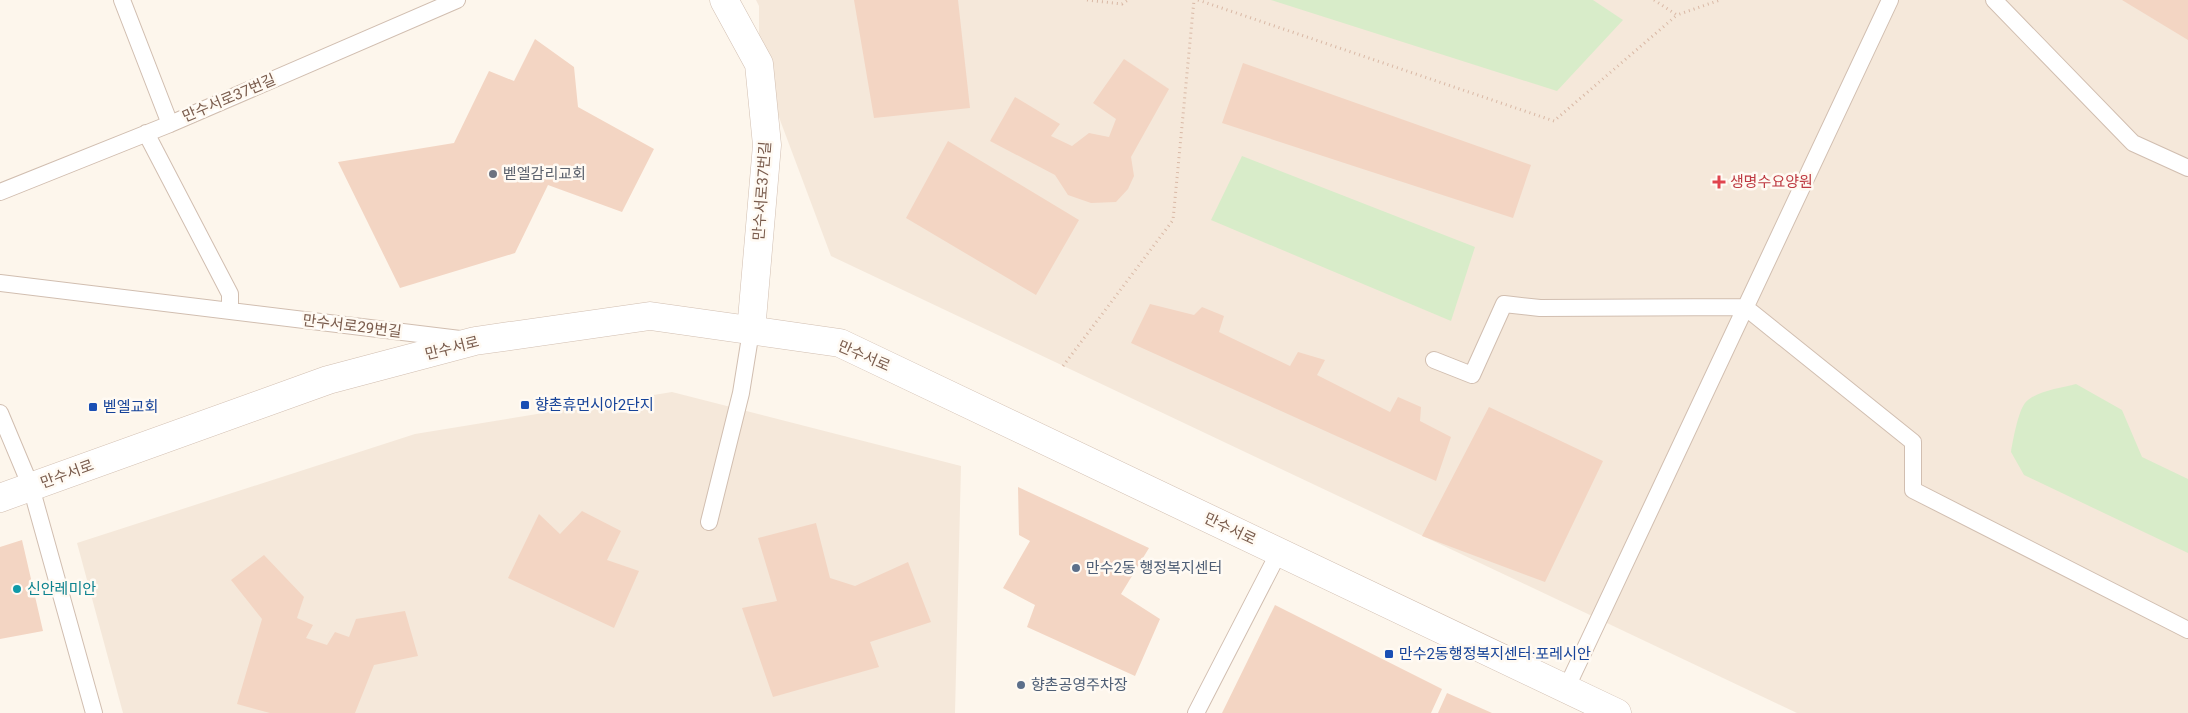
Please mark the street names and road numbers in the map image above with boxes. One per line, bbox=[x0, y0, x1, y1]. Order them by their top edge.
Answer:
street label: 만수서로37번길 bbox=[180, 70, 278, 126]
street label: 만수서로37번길 bbox=[750, 141, 774, 241]
street label: 만수서로29번길 bbox=[301, 311, 403, 341]
street label: 만수서로 bbox=[423, 333, 481, 363]
street label: 만수서로 bbox=[835, 337, 893, 375]
street label: 만수서로 bbox=[38, 456, 96, 492]
street label: 만수서로 bbox=[1201, 509, 1259, 549]

